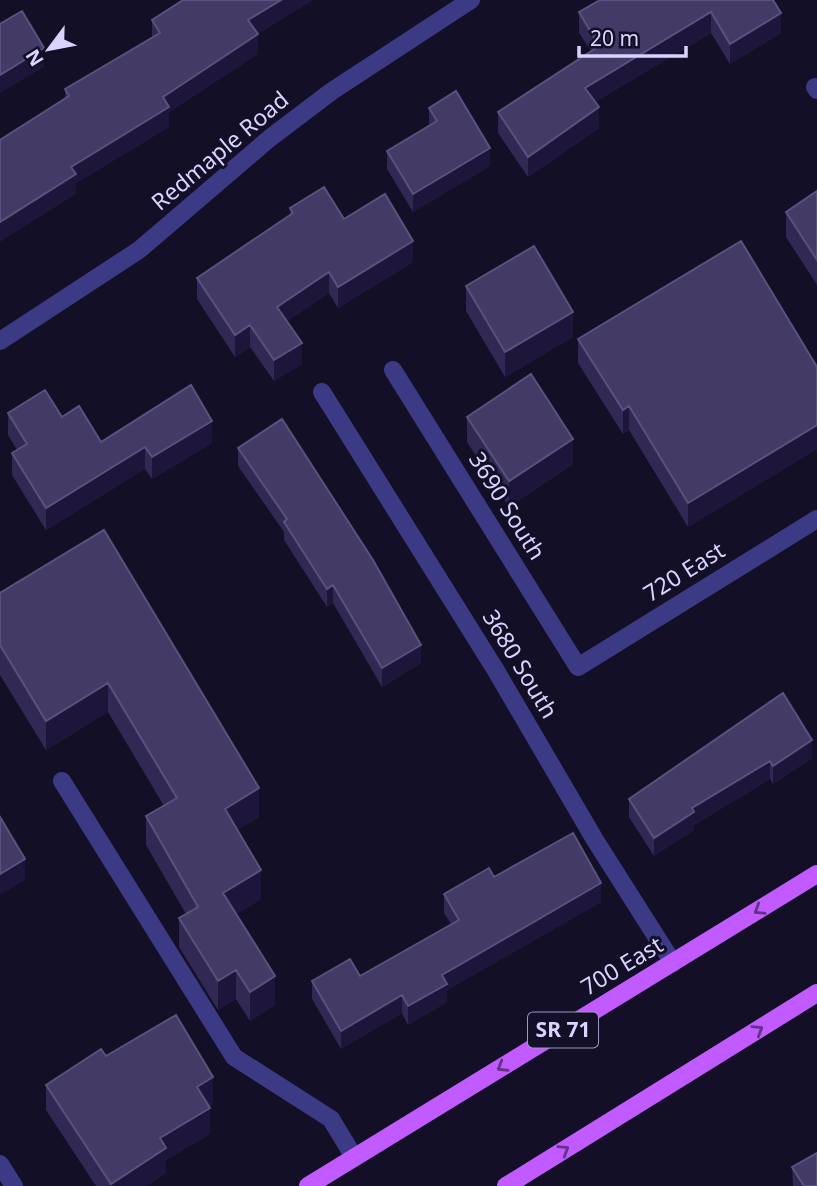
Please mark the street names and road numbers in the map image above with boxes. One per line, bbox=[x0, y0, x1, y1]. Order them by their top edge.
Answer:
street label: Redmaple Road bbox=[144, 83, 295, 217]
street label: 3690 South bbox=[462, 445, 554, 566]
street label: 720 East bbox=[637, 534, 730, 609]
street label: 3680 South bbox=[476, 603, 566, 724]
street label: 700 East bbox=[574, 928, 668, 1002]
road number: SR 71 bbox=[528, 1012, 598, 1048]

